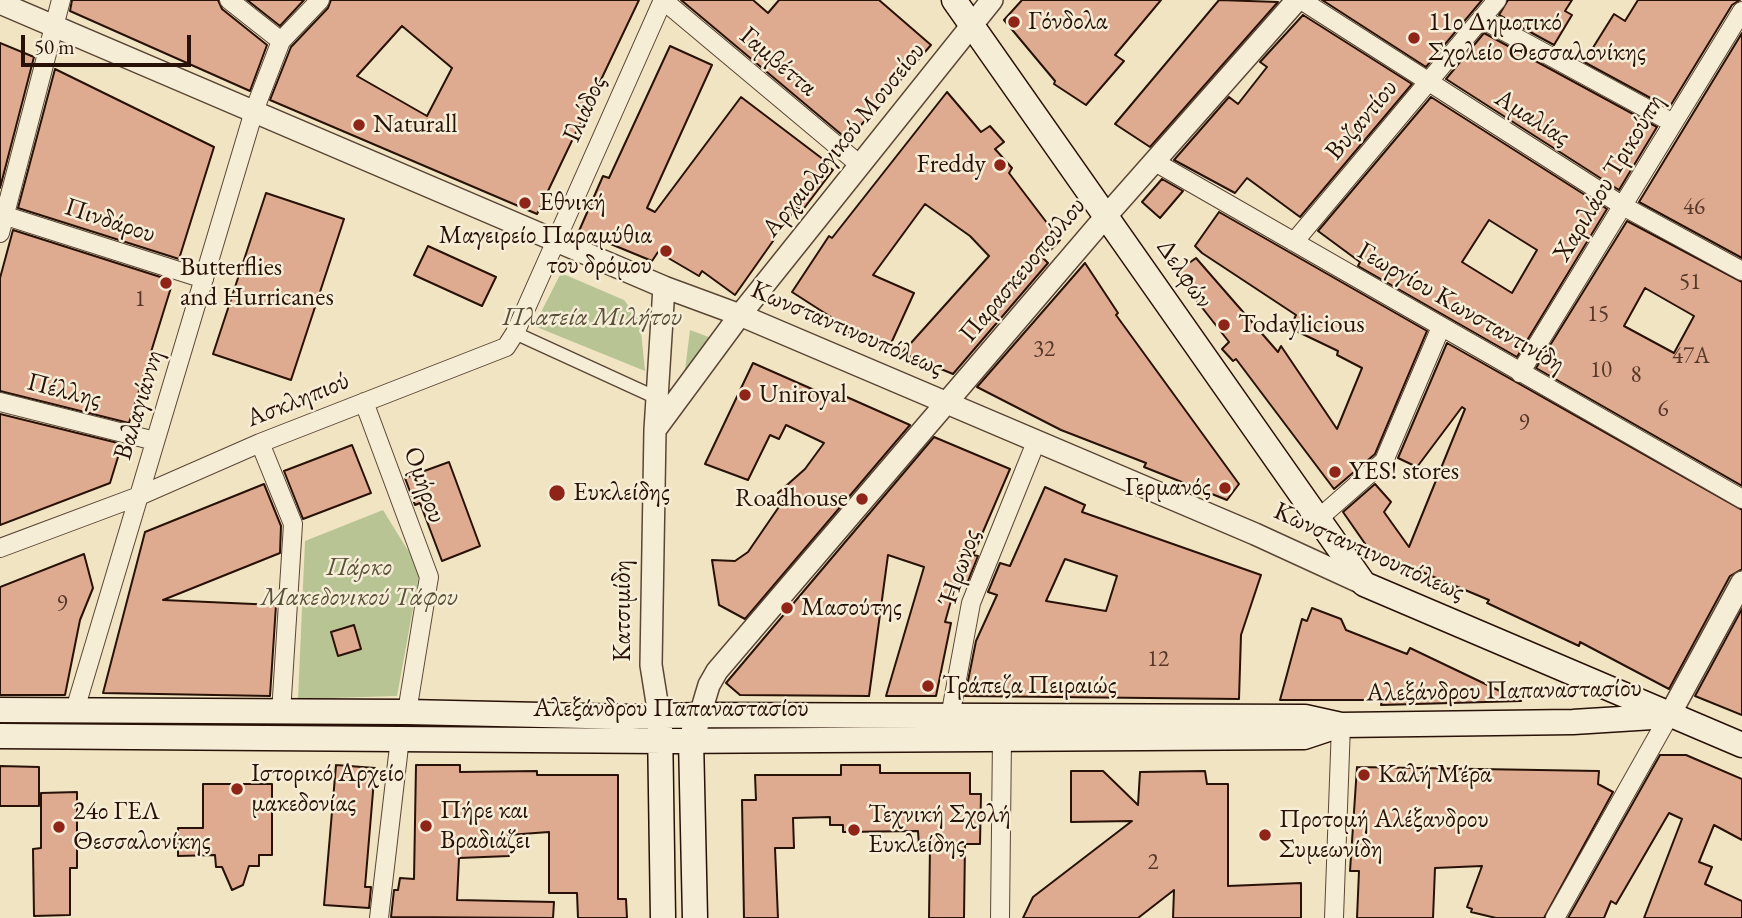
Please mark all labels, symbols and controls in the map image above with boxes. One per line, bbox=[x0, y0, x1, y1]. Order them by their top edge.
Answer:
place label: Γόνδολα bbox=[1028, 6, 1108, 38]
place label: 11ο Δημοτικό Σχολείο Θεσσαλονίκης bbox=[1428, 7, 1646, 68]
marker: Γόνδολα bbox=[1006, 14, 1022, 30]
scale bar bbox=[24, 21, 194, 65]
street label: Γαμβέττα bbox=[733, 21, 823, 103]
marker: 11ο Δημοτικό Σχολείο Θεσσαλονίκης bbox=[1406, 30, 1422, 46]
text: 50 m bbox=[34, 33, 75, 60]
street label: Αρχαιολογικού Μουσείου bbox=[756, 36, 932, 244]
street label: Ιλιάδος bbox=[557, 71, 613, 147]
street label: Βυζαντίου bbox=[1319, 73, 1405, 167]
street label: Αμαλίας bbox=[1489, 83, 1575, 153]
street label: Χαριλάου Τρικούπη bbox=[1547, 89, 1671, 267]
place label: Naturall bbox=[373, 109, 457, 141]
marker: Naturall bbox=[351, 117, 367, 133]
place label: Freddy bbox=[916, 149, 986, 181]
marker: Freddy bbox=[992, 157, 1008, 173]
place label: Εθνική bbox=[539, 187, 606, 219]
street label: Παρασκευοπούλου bbox=[953, 191, 1093, 349]
street label: Πινδάρου bbox=[61, 192, 159, 250]
house number: 46 bbox=[1683, 194, 1705, 222]
marker: Εθνική bbox=[517, 195, 533, 211]
place label: Μαγειρείο Παραμύθια του δρόμου bbox=[439, 220, 652, 282]
street label: Δελφών bbox=[1149, 233, 1219, 315]
street label: Γεωργίου Κωνσταντινίδη bbox=[1352, 236, 1570, 380]
marker: Μαγειρείο Παραμύθια του δρόμου bbox=[658, 243, 674, 259]
place label: Butterflies and Hurricanes bbox=[180, 252, 334, 314]
house number: 51 bbox=[1679, 269, 1701, 297]
street label: Κωνσταντινουπόλεως bbox=[746, 274, 948, 384]
marker: Butterflies and Hurricanes bbox=[158, 275, 174, 291]
house number: 1 bbox=[134, 286, 146, 314]
house number: 15 bbox=[1587, 301, 1609, 329]
park label: Πλατεία Μιλήτου bbox=[502, 302, 682, 334]
place label: Todaylicious bbox=[1238, 309, 1365, 341]
marker: Todaylicious bbox=[1216, 317, 1232, 333]
house number: 32 bbox=[1033, 336, 1055, 364]
house number: 47Α bbox=[1672, 343, 1710, 371]
street label: Βαλαγιάννη bbox=[108, 346, 170, 464]
house number: 10 bbox=[1590, 357, 1612, 385]
house number: 8 bbox=[1630, 362, 1642, 390]
street label: Ασκληπιού bbox=[242, 365, 354, 435]
street label: Πέλλης bbox=[24, 367, 104, 415]
place label: Uniroyal bbox=[759, 379, 847, 411]
marker: Uniroyal bbox=[737, 387, 753, 403]
house number: 6 bbox=[1657, 396, 1669, 424]
house number: 9 bbox=[1518, 410, 1530, 438]
street label: Ομήρου bbox=[396, 443, 452, 527]
place label: YES! stores bbox=[1349, 456, 1459, 488]
marker: YES! stores bbox=[1327, 464, 1343, 480]
place label: Γερμανός bbox=[1125, 472, 1211, 504]
place label: Ευκλείδης bbox=[573, 477, 670, 509]
marker: Γερμανός bbox=[1217, 480, 1233, 496]
marker: Ευκλείδης bbox=[547, 483, 567, 503]
place label: Roadhouse bbox=[735, 483, 848, 515]
marker: Roadhouse bbox=[854, 491, 870, 507]
street label: Κωνσταντινουπόλεως bbox=[1269, 496, 1469, 608]
street label: Ήρωνος bbox=[932, 525, 988, 611]
park label: Πάρκο Μακεδονικού Τάφου bbox=[260, 552, 458, 614]
street label: Κατσιμίδη bbox=[607, 560, 639, 662]
house number: 9 bbox=[56, 591, 68, 619]
place label: Μασούτης bbox=[801, 592, 902, 624]
marker: Μασούτης bbox=[779, 600, 795, 616]
house number: 12 bbox=[1147, 646, 1169, 674]
place label: Τράπεζα Πειραιώς bbox=[942, 670, 1117, 702]
street label: Αλεξάνδρου Παπαναστασίου bbox=[1366, 673, 1642, 709]
marker: Τράπεζα Πειραιώς bbox=[920, 678, 936, 694]
street label: Αλεξάνδρου Παπαναστασίου bbox=[533, 693, 809, 725]
place label: Ιστορικό Αρχείο μακεδονίας bbox=[251, 758, 404, 820]
place label: Καλή Μέρα bbox=[1378, 759, 1492, 791]
marker: Καλή Μέρα bbox=[1356, 767, 1372, 783]
marker: Ιστορικό Αρχείο μακεδονίας bbox=[229, 781, 245, 797]
place label: Πήρε και Βραδιάζει bbox=[440, 795, 530, 856]
place label: 24ο ΓΕΛ Θεσσαλονίκης bbox=[73, 796, 211, 858]
place label: Τεχνική Σχολή Ευκλείδης bbox=[868, 799, 1011, 860]
place label: Προτομή Αλέξανδρου Συμεωνίδη bbox=[1279, 804, 1489, 866]
marker: Πήρε και Βραδιάζει bbox=[418, 818, 434, 834]
marker: 24ο ΓΕΛ Θεσσαλονίκης bbox=[51, 819, 67, 835]
marker: Τεχνική Σχολή Ευκλείδης bbox=[846, 822, 862, 838]
marker: Προτομή Αλέξανδρου Συμεωνίδη bbox=[1257, 827, 1273, 843]
house number: 2 bbox=[1147, 849, 1159, 877]

